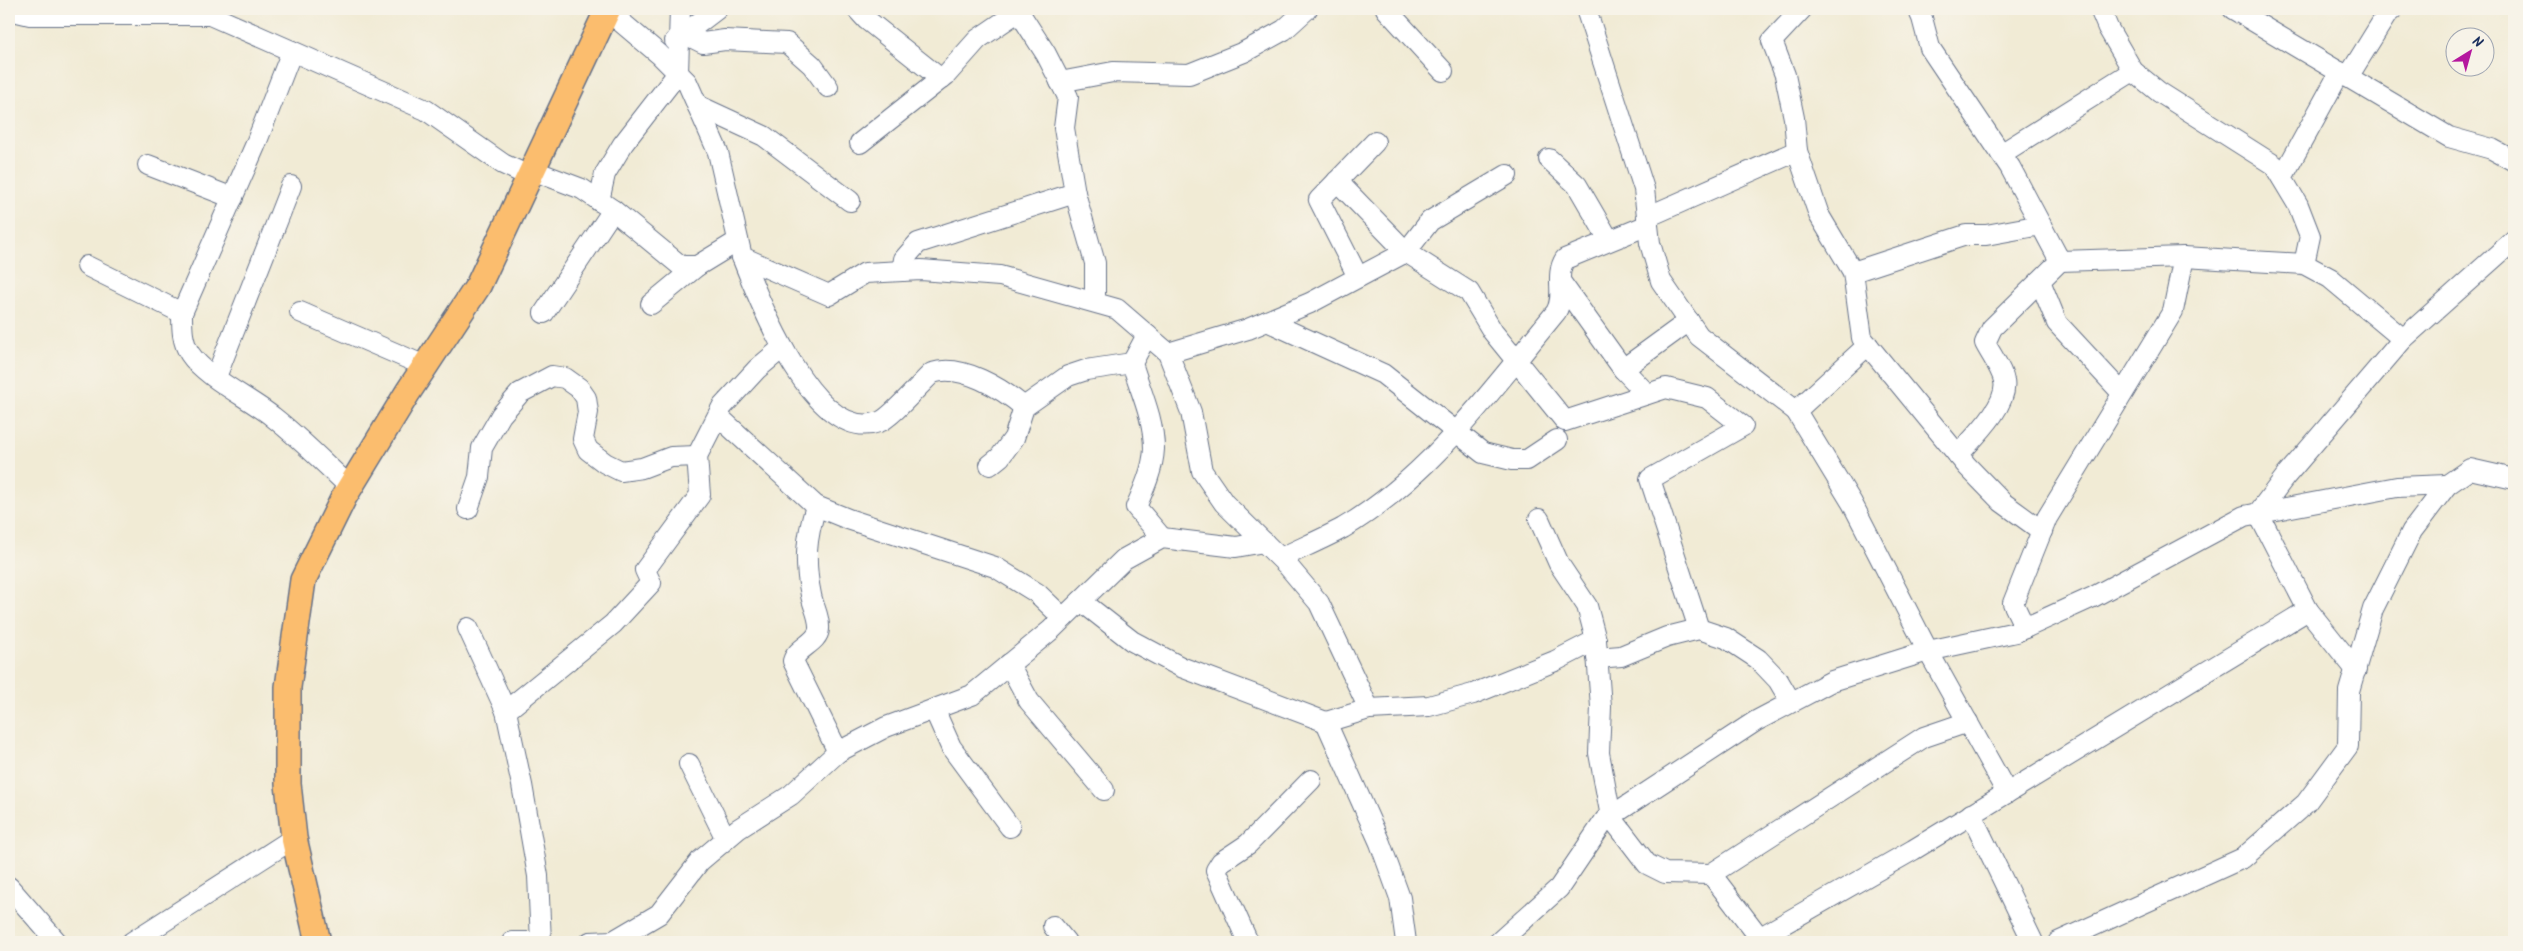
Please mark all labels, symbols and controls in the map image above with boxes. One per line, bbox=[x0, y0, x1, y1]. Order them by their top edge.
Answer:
north arrow bbox=[2446, 28, 2496, 78]
text: N bbox=[2467, 31, 2487, 54]

